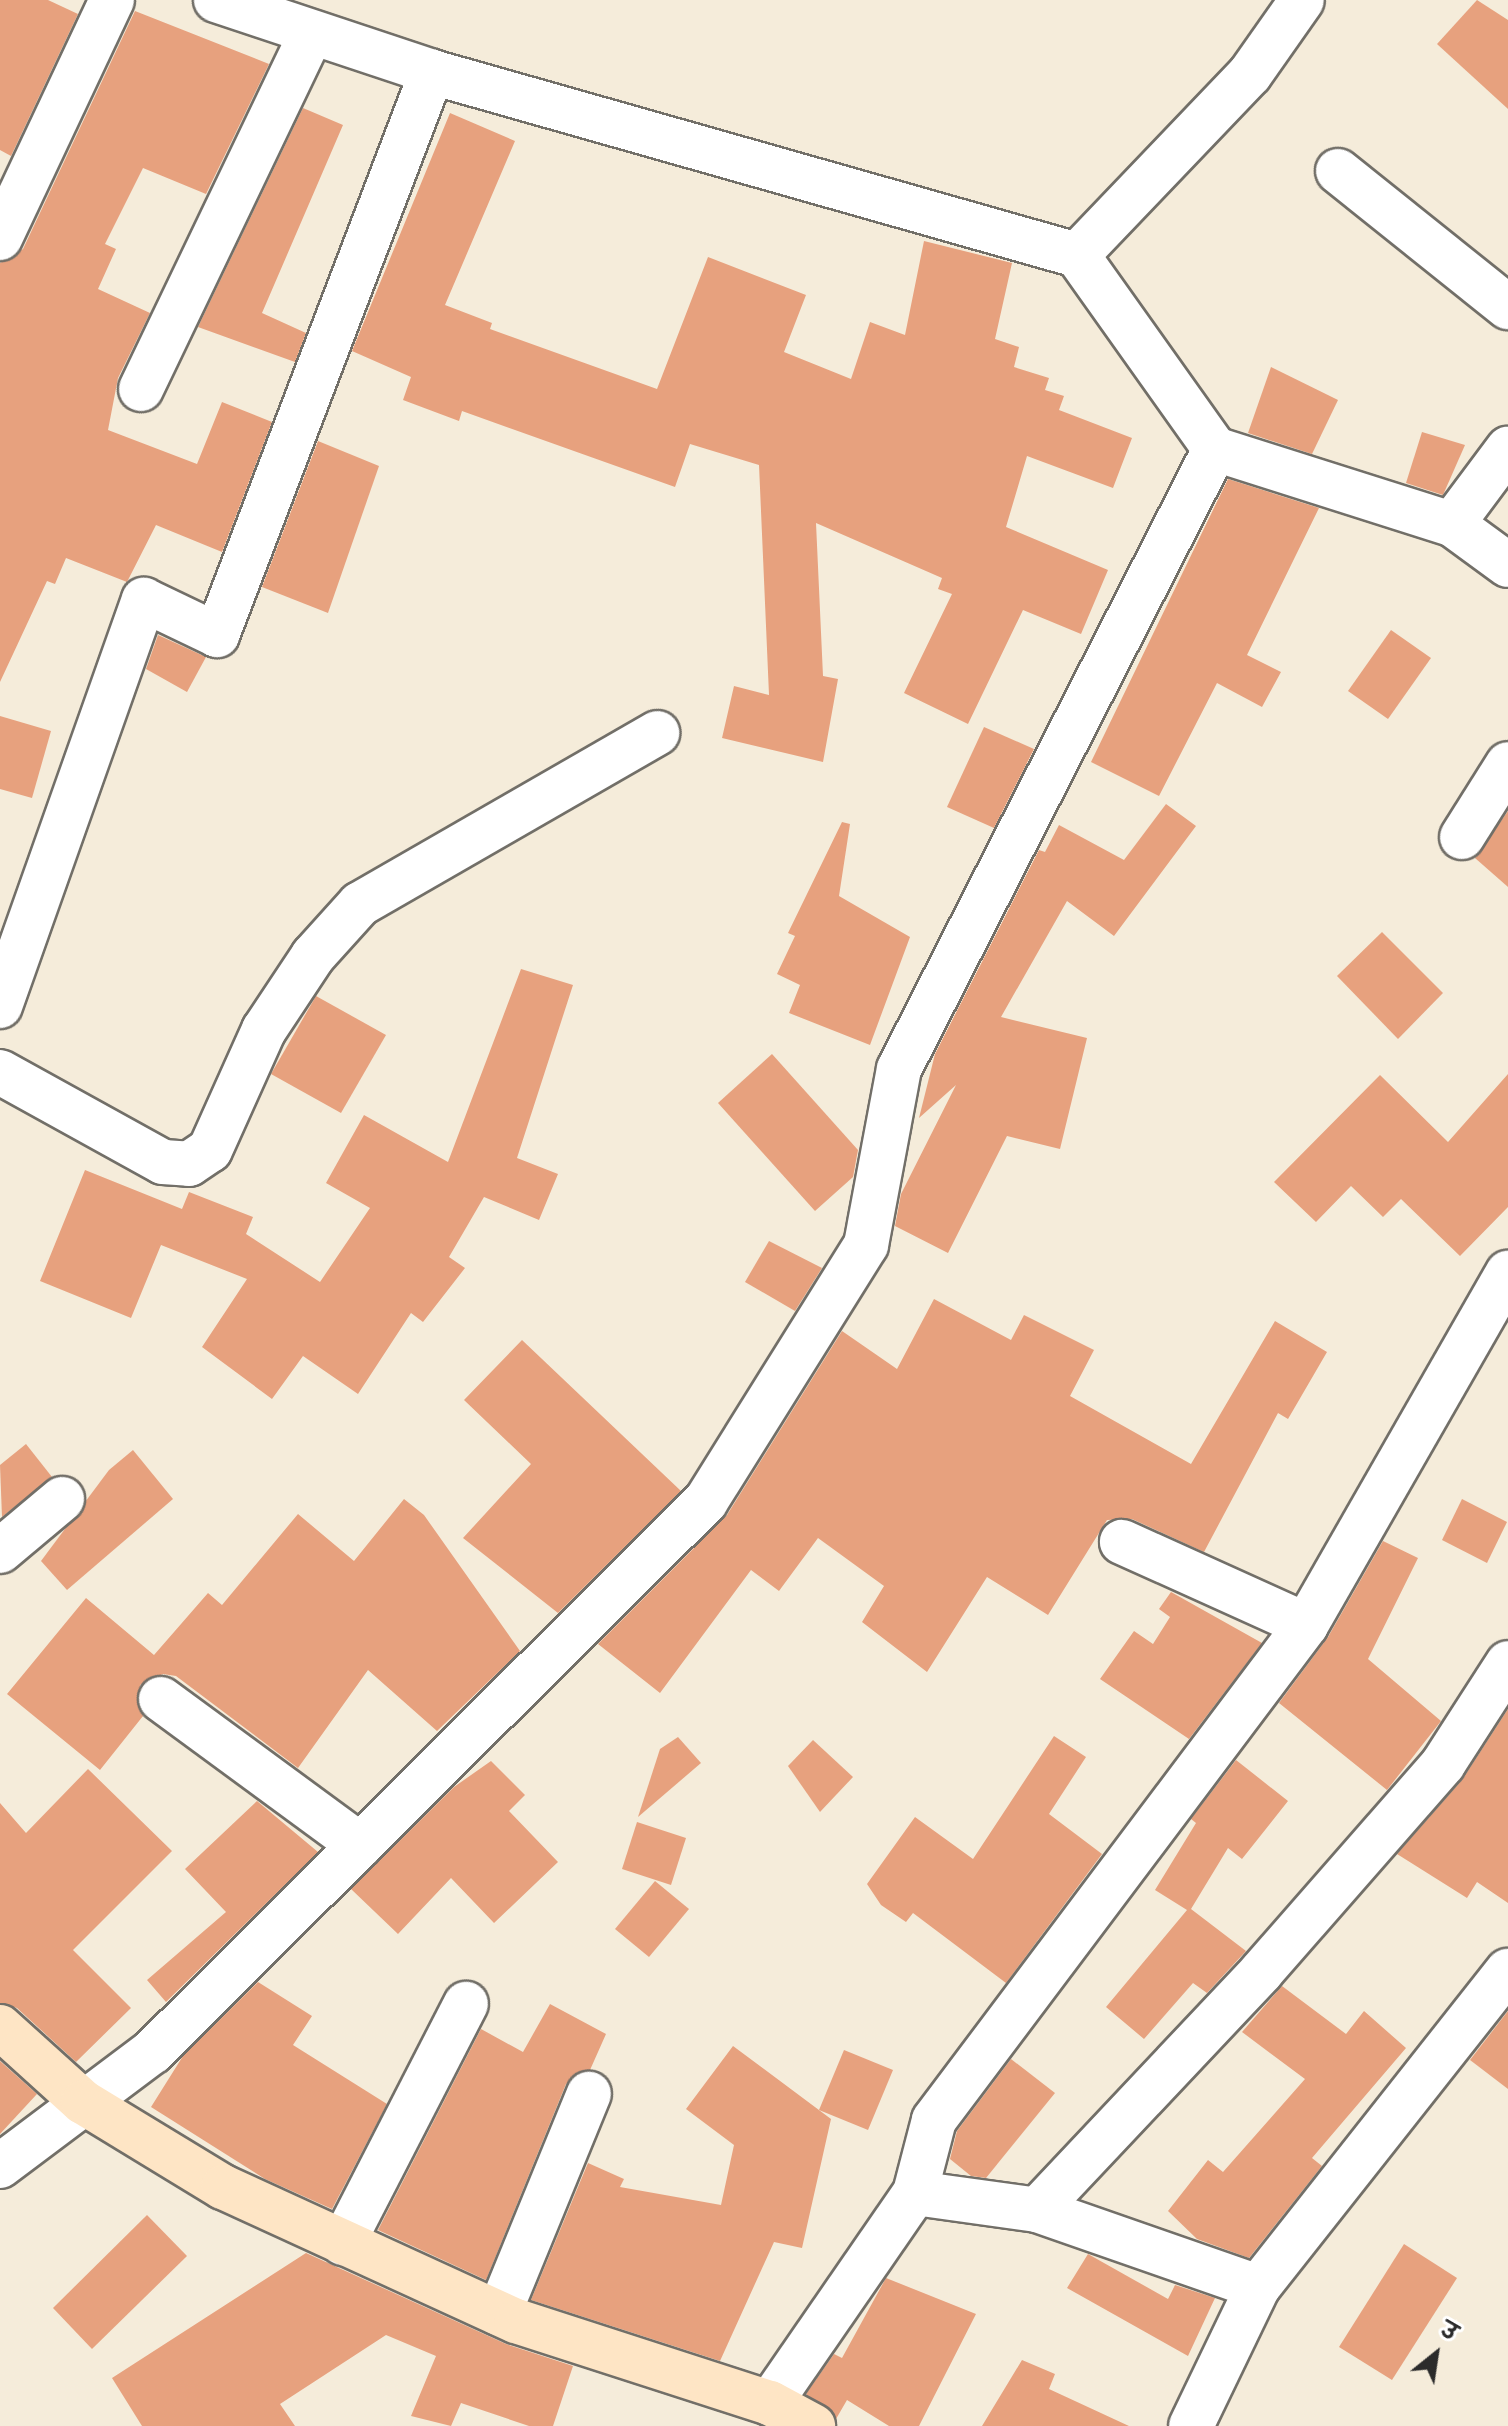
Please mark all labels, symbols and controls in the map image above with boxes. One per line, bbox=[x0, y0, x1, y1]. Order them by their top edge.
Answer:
north arrow bbox=[1396, 2314, 1476, 2394]
text: उ bbox=[1434, 2316, 1462, 2351]

